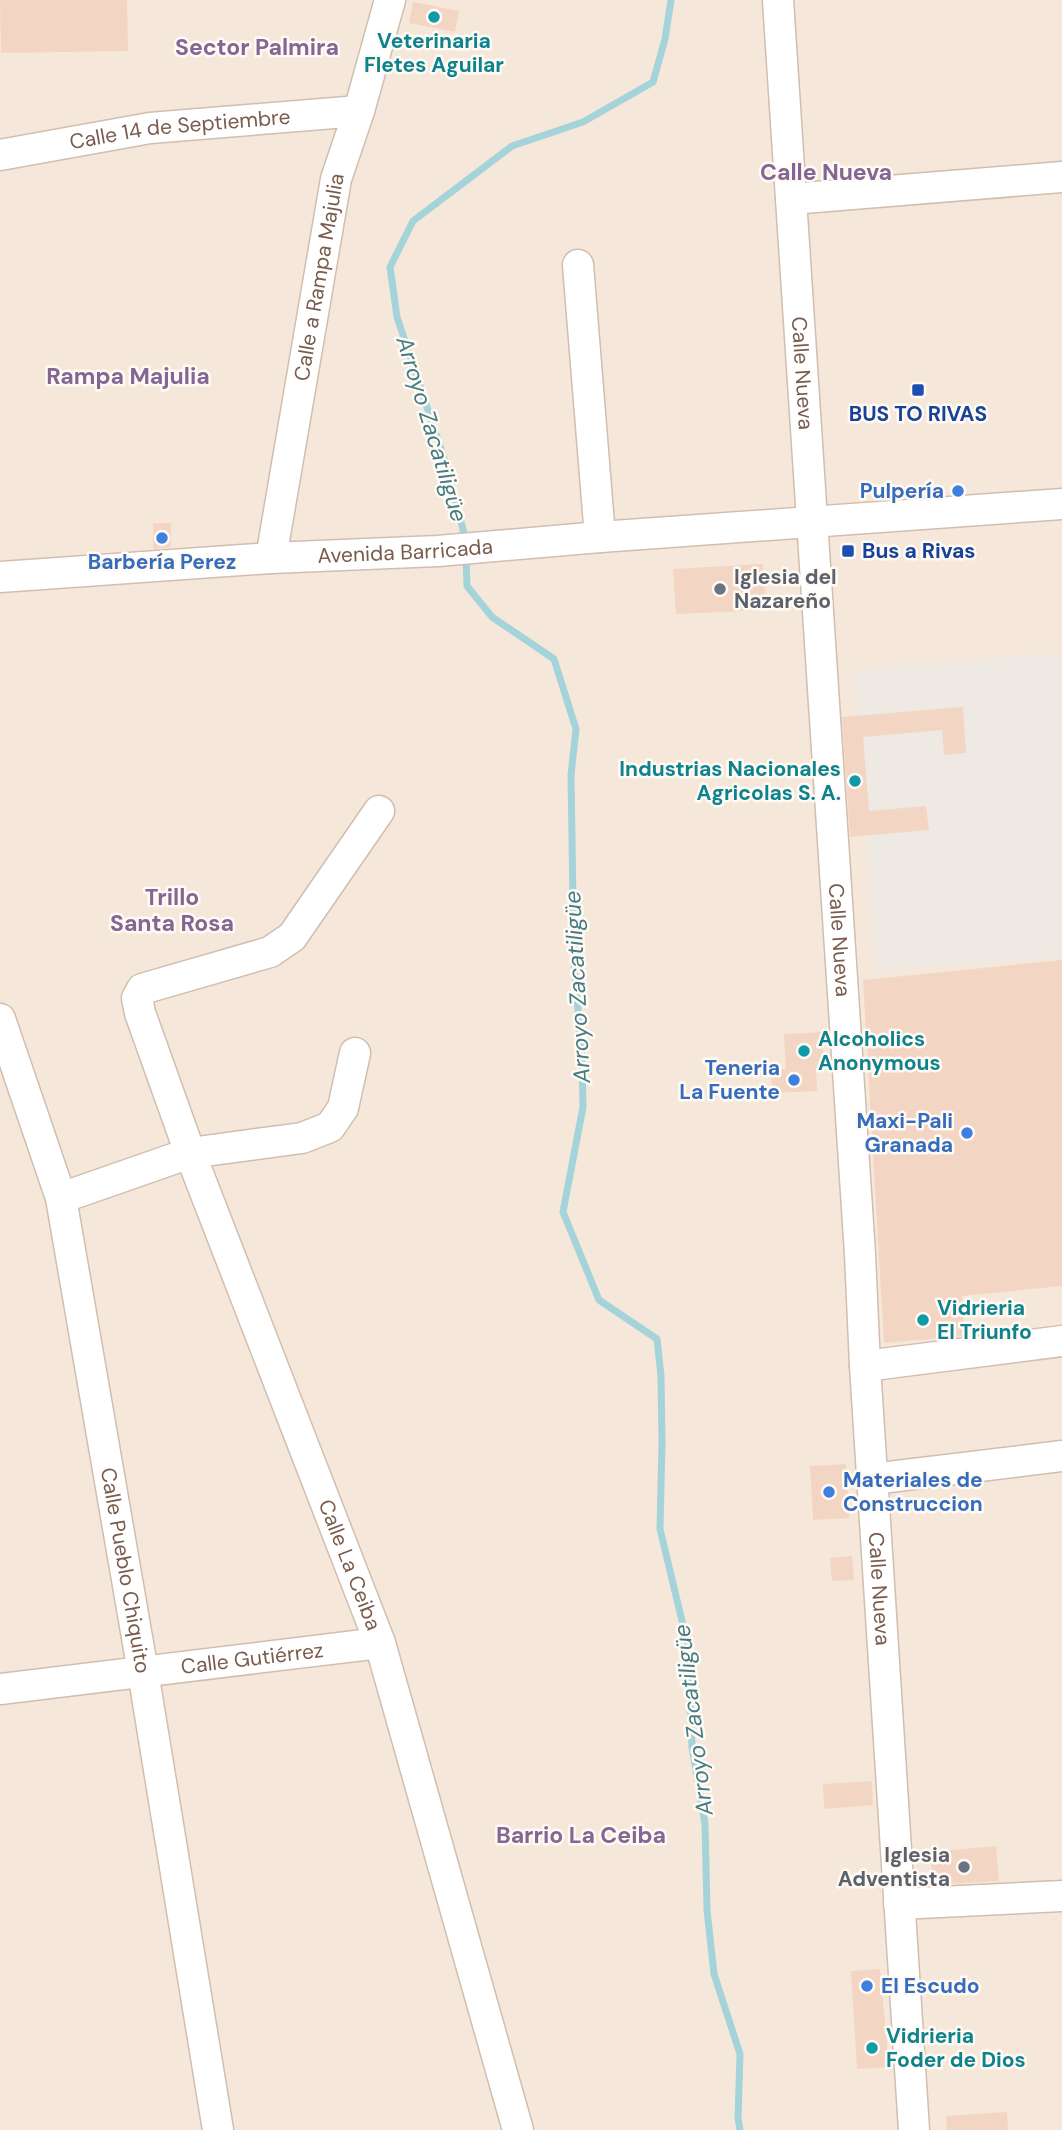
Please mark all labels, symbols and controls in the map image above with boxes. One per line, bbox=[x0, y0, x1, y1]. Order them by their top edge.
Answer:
marker: Veterinaria Fletes Aguilar bbox=[426, 9, 442, 25]
place label: Veterinaria Fletes Aguilar bbox=[364, 27, 504, 79]
district label: Sector Palmira bbox=[175, 32, 339, 62]
street label: Calle 14 de Septiembre bbox=[67, 103, 291, 156]
district label: Calle Nueva bbox=[760, 157, 892, 187]
street label: Calle a Rampa Majulia bbox=[288, 171, 351, 383]
street label: Calle Nueva bbox=[785, 316, 820, 431]
water label: Arroyo Zacatiligüe bbox=[389, 332, 474, 525]
district label: Rampa Majulia bbox=[46, 361, 210, 391]
marker: BUS TO RIVAS bbox=[910, 382, 926, 398]
place label: BUS TO RIVAS bbox=[849, 400, 987, 428]
place label: Pulpería bbox=[860, 477, 944, 505]
marker: Pulpería bbox=[950, 483, 966, 499]
marker: Barbería Perez bbox=[154, 530, 170, 546]
street label: Avenida Barricada bbox=[317, 532, 494, 570]
place label: Bus a Rivas bbox=[862, 537, 975, 565]
marker: Bus a Rivas bbox=[840, 543, 856, 559]
place label: Barbería Perez bbox=[88, 548, 236, 576]
place label: Iglesia del Nazareño bbox=[734, 563, 837, 615]
marker: Iglesia del Nazareño bbox=[712, 581, 728, 597]
place label: Industrias Nacionales Agricolas S. A. bbox=[619, 755, 841, 807]
marker: Industrias Nacionales Agricolas S. A. bbox=[847, 773, 863, 789]
district label: Trillo Santa Rosa bbox=[110, 882, 234, 938]
street label: Calle Nueva bbox=[822, 882, 857, 998]
water label: Arroyo Zacatiligüe bbox=[557, 890, 597, 1085]
place label: Alcoholics Anonymous bbox=[818, 1025, 941, 1077]
marker: Alcoholics Anonymous bbox=[796, 1043, 812, 1059]
place label: Teneria La Fuente bbox=[679, 1054, 780, 1106]
marker: Teneria La Fuente bbox=[786, 1072, 802, 1088]
place label: Maxi-Pali Granada bbox=[856, 1107, 953, 1159]
marker: Maxi-Pali Granada bbox=[959, 1125, 975, 1141]
place label: Vidrieria El Triunfo bbox=[937, 1294, 1032, 1346]
marker: Vidrieria El Triunfo bbox=[915, 1312, 931, 1328]
street label: Calle Pueblo Chiquito bbox=[94, 1465, 157, 1675]
place label: Materiales de Construccion bbox=[843, 1466, 983, 1518]
marker: Materiales de Construccion bbox=[821, 1484, 837, 1500]
street label: Calle La Ceiba bbox=[312, 1495, 388, 1634]
street label: Calle Nueva bbox=[862, 1531, 897, 1646]
water label: Arroyo Zacatiligüe bbox=[666, 1623, 720, 1818]
street label: Calle Gutiérrez bbox=[179, 1636, 325, 1681]
district label: Barrio La Ceiba bbox=[496, 1820, 666, 1850]
place label: Iglesia Adventista bbox=[838, 1841, 950, 1893]
marker: Iglesia Adventista bbox=[956, 1859, 972, 1875]
place label: El Escudo bbox=[881, 1972, 979, 2000]
marker: El Escudo bbox=[859, 1978, 875, 1994]
place label: Vidrieria Foder de Dios bbox=[886, 2022, 1026, 2074]
marker: Vidrieria Foder de Dios bbox=[864, 2040, 880, 2056]

